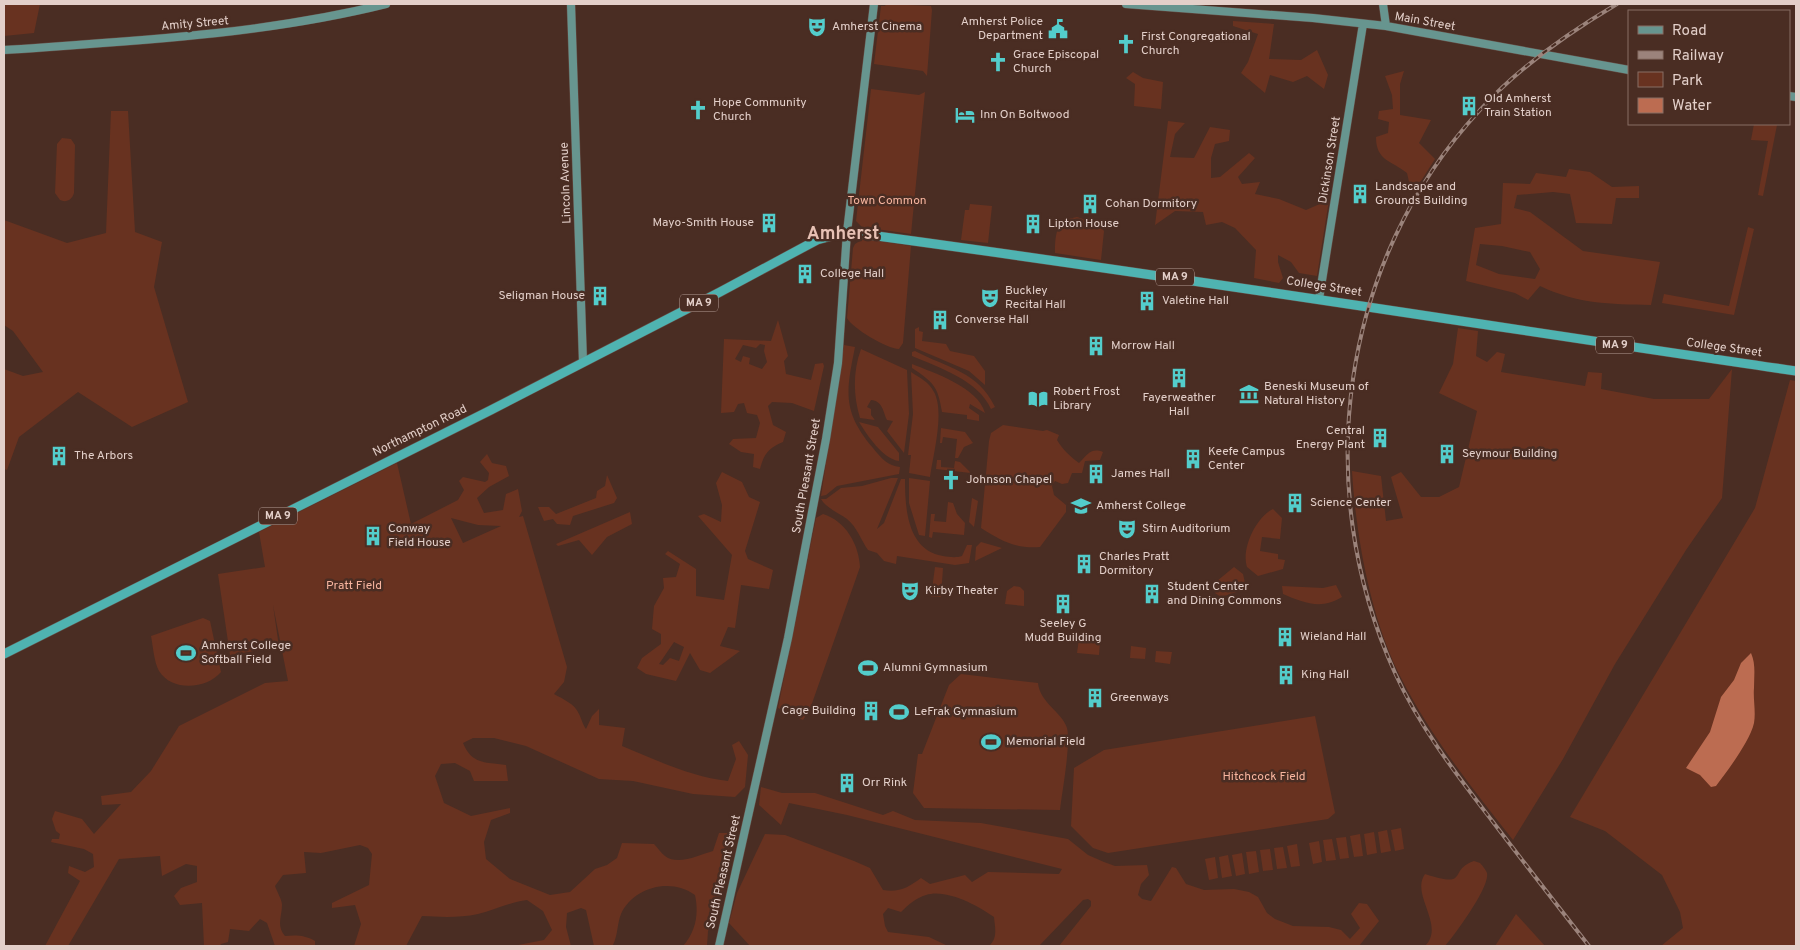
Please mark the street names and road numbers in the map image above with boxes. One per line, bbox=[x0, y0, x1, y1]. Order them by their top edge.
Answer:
street label: Main Street bbox=[1393, 9, 1457, 35]
street label: Amity Street bbox=[160, 13, 230, 35]
street label: Dickinson Street bbox=[1315, 115, 1345, 205]
street label: Lincoln Avenue bbox=[557, 142, 575, 224]
road number: MA 9 bbox=[1156, 268, 1194, 286]
street label: College Street bbox=[1285, 273, 1363, 301]
road number: MA 9 bbox=[680, 294, 718, 312]
street label: College Street bbox=[1685, 335, 1763, 361]
road number: MA 9 bbox=[1596, 336, 1634, 354]
street label: Northampton Road bbox=[370, 401, 470, 461]
street label: South Pleasant Street bbox=[789, 417, 825, 535]
road number: MA 9 bbox=[259, 508, 297, 524]
street label: South Pleasant Street bbox=[703, 813, 745, 931]

